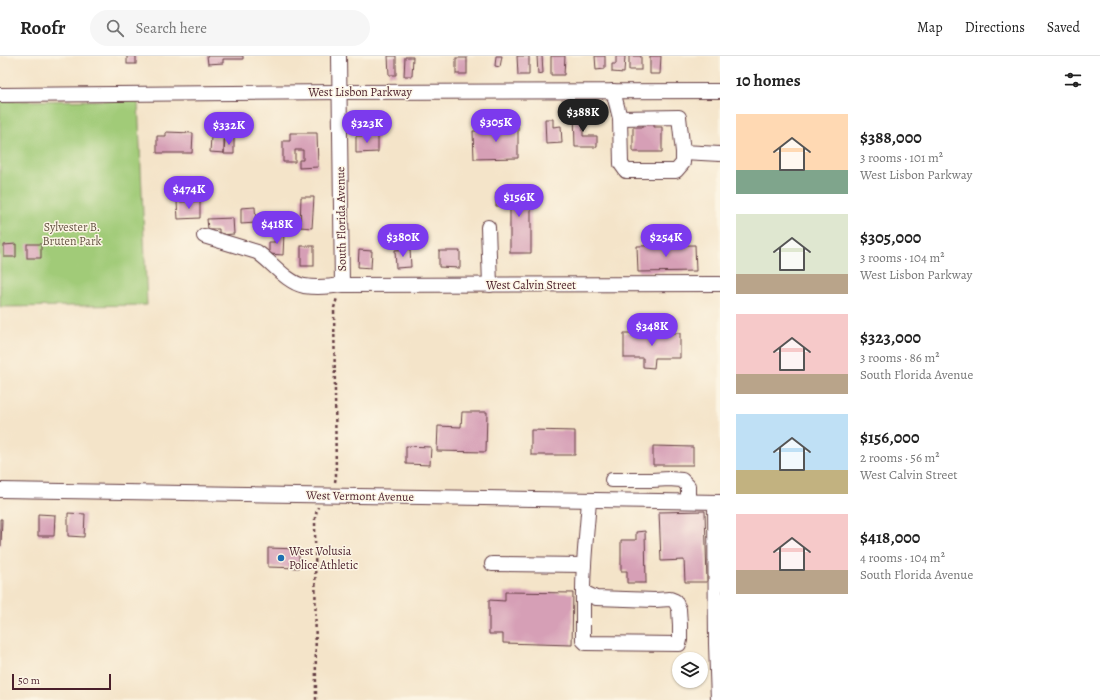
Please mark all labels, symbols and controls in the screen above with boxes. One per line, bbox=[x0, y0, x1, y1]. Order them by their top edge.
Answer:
search box bbox=[90, 10, 370, 46]
text: Roofr bbox=[20, 15, 66, 41]
icon: search bbox=[104, 17, 126, 39]
text: Search here bbox=[136, 18, 207, 38]
text: Map bbox=[917, 18, 943, 37]
text: Directions bbox=[965, 18, 1025, 37]
text: Saved bbox=[1047, 18, 1080, 37]
text: 10 homes bbox=[736, 69, 801, 92]
icon: filters bbox=[1062, 69, 1084, 91]
street label: West Lisbon Parkway bbox=[307, 84, 412, 100]
pin: $388K bbox=[555, 99, 611, 133]
text: $388K bbox=[567, 103, 599, 120]
pin: $305K bbox=[468, 109, 524, 143]
pin: $323K bbox=[339, 110, 395, 144]
pin: $332K bbox=[201, 112, 257, 146]
text: $305K bbox=[480, 113, 512, 130]
text: $323K bbox=[351, 114, 383, 131]
text: $332K bbox=[213, 116, 245, 133]
text: $388,000 bbox=[860, 126, 922, 149]
icon: home bbox=[768, 130, 816, 178]
text: 3 rooms · 101 m² bbox=[860, 149, 943, 166]
text: West Lisbon Parkway bbox=[860, 166, 972, 183]
street label: South Florida Avenue bbox=[332, 167, 350, 271]
pin: $474K bbox=[161, 176, 217, 210]
text: $474K bbox=[173, 180, 205, 197]
pin: $156K bbox=[491, 184, 547, 218]
text: $156K bbox=[504, 188, 534, 205]
pin: $418K bbox=[249, 211, 305, 245]
text: $418K bbox=[261, 215, 293, 232]
park label: Sylvester B. Bruten Park bbox=[43, 219, 102, 249]
pin: $380K bbox=[375, 224, 431, 258]
pin: $254K bbox=[638, 224, 694, 258]
text: $305,000 bbox=[860, 226, 921, 249]
text: $380K bbox=[387, 228, 419, 245]
text: $254K bbox=[650, 228, 682, 245]
icon: home bbox=[768, 230, 816, 278]
text: 3 rooms · 104 m² bbox=[860, 249, 944, 266]
text: West Lisbon Parkway bbox=[860, 266, 972, 283]
street label: West Calvin Street bbox=[485, 277, 576, 293]
pin: $348K bbox=[624, 313, 680, 347]
text: $348K bbox=[636, 317, 668, 334]
text: $323,000 bbox=[860, 326, 921, 349]
icon: home bbox=[768, 330, 816, 378]
text: 3 rooms · 86 m² bbox=[860, 349, 940, 366]
text: South Florida Avenue bbox=[860, 366, 973, 383]
text: $156,000 bbox=[860, 426, 919, 449]
icon: home bbox=[768, 430, 816, 478]
text: 2 rooms · 56 m² bbox=[860, 449, 940, 466]
text: West Calvin Street bbox=[860, 466, 958, 483]
street label: West Vermont Avenue bbox=[305, 487, 414, 505]
text: $418,000 bbox=[860, 526, 920, 549]
icon: home bbox=[768, 530, 816, 578]
place label: West Volusia Police Athletic bbox=[288, 543, 358, 573]
text: 4 rooms · 104 m² bbox=[860, 549, 945, 566]
marker: West Volusia Police Athletic bbox=[276, 553, 286, 563]
text: South Florida Avenue bbox=[860, 566, 973, 583]
map controls bbox=[672, 652, 708, 688]
button: layers bbox=[672, 652, 708, 688]
scale bar bbox=[12, 672, 111, 691]
text: 50 m bbox=[18, 673, 40, 688]

